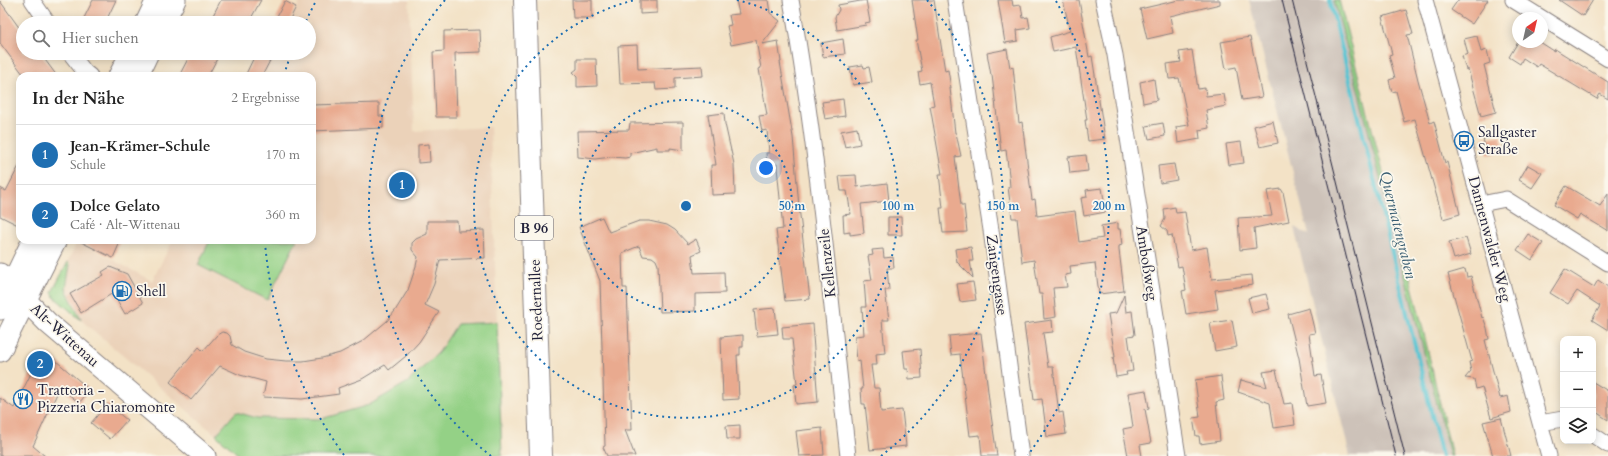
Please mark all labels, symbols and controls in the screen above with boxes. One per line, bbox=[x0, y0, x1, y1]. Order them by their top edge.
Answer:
north arrow bbox=[1512, 12, 1548, 48]
search box bbox=[16, 16, 316, 60]
icon: search bbox=[30, 27, 52, 49]
text: Hier suchen bbox=[62, 28, 139, 48]
text: In der Nähe bbox=[32, 87, 125, 110]
text: 2 Ergebnisse bbox=[231, 89, 300, 107]
place label: Sallgaster Straße bbox=[1478, 122, 1537, 159]
bus stop icon: Sallgaster Straße bbox=[1453, 130, 1475, 152]
text: Jean-Krämer-Schule bbox=[70, 136, 210, 156]
text: 1 bbox=[42, 146, 48, 164]
text: 170 m bbox=[266, 146, 300, 164]
text: Schule bbox=[70, 156, 106, 174]
your location bbox=[756, 158, 776, 178]
water label: Quermatengraben bbox=[1374, 169, 1422, 281]
pin: 1 bbox=[389, 170, 415, 200]
street label: Dannenwalder Weg bbox=[1464, 174, 1517, 305]
text: Dolce Gelato bbox=[70, 196, 160, 216]
text: 50 m bbox=[779, 198, 806, 214]
text: 100 m bbox=[882, 198, 915, 214]
text: 150 m bbox=[987, 198, 1020, 214]
text: 200 m bbox=[1093, 198, 1126, 214]
centre of rings bbox=[679, 199, 693, 213]
text: 2 bbox=[42, 206, 48, 224]
text: 360 m bbox=[266, 206, 300, 224]
text: Café · Alt-Wittenau bbox=[70, 216, 180, 234]
road number: B 96 bbox=[515, 216, 553, 240]
street label: Amboßweg bbox=[1131, 224, 1163, 303]
street label: Kellenzeile bbox=[813, 227, 841, 299]
street label: Zangengasse bbox=[981, 233, 1013, 317]
street label: Roedernallee bbox=[525, 259, 547, 341]
fuel station icon: Shell bbox=[111, 280, 133, 302]
place label: Shell bbox=[136, 281, 166, 301]
street label: Alt-Wittenau bbox=[26, 299, 104, 371]
map controls bbox=[1560, 336, 1596, 444]
button: + bbox=[1560, 336, 1596, 372]
pin: 2 bbox=[27, 349, 53, 379]
button: − bbox=[1560, 372, 1596, 408]
place label: Trattoria - Pizzeria Chiaromonte bbox=[37, 380, 176, 417]
restaurant icon: Trattoria - Pizzeria Chiaromonte bbox=[12, 388, 34, 410]
button: layers bbox=[1560, 408, 1596, 444]

